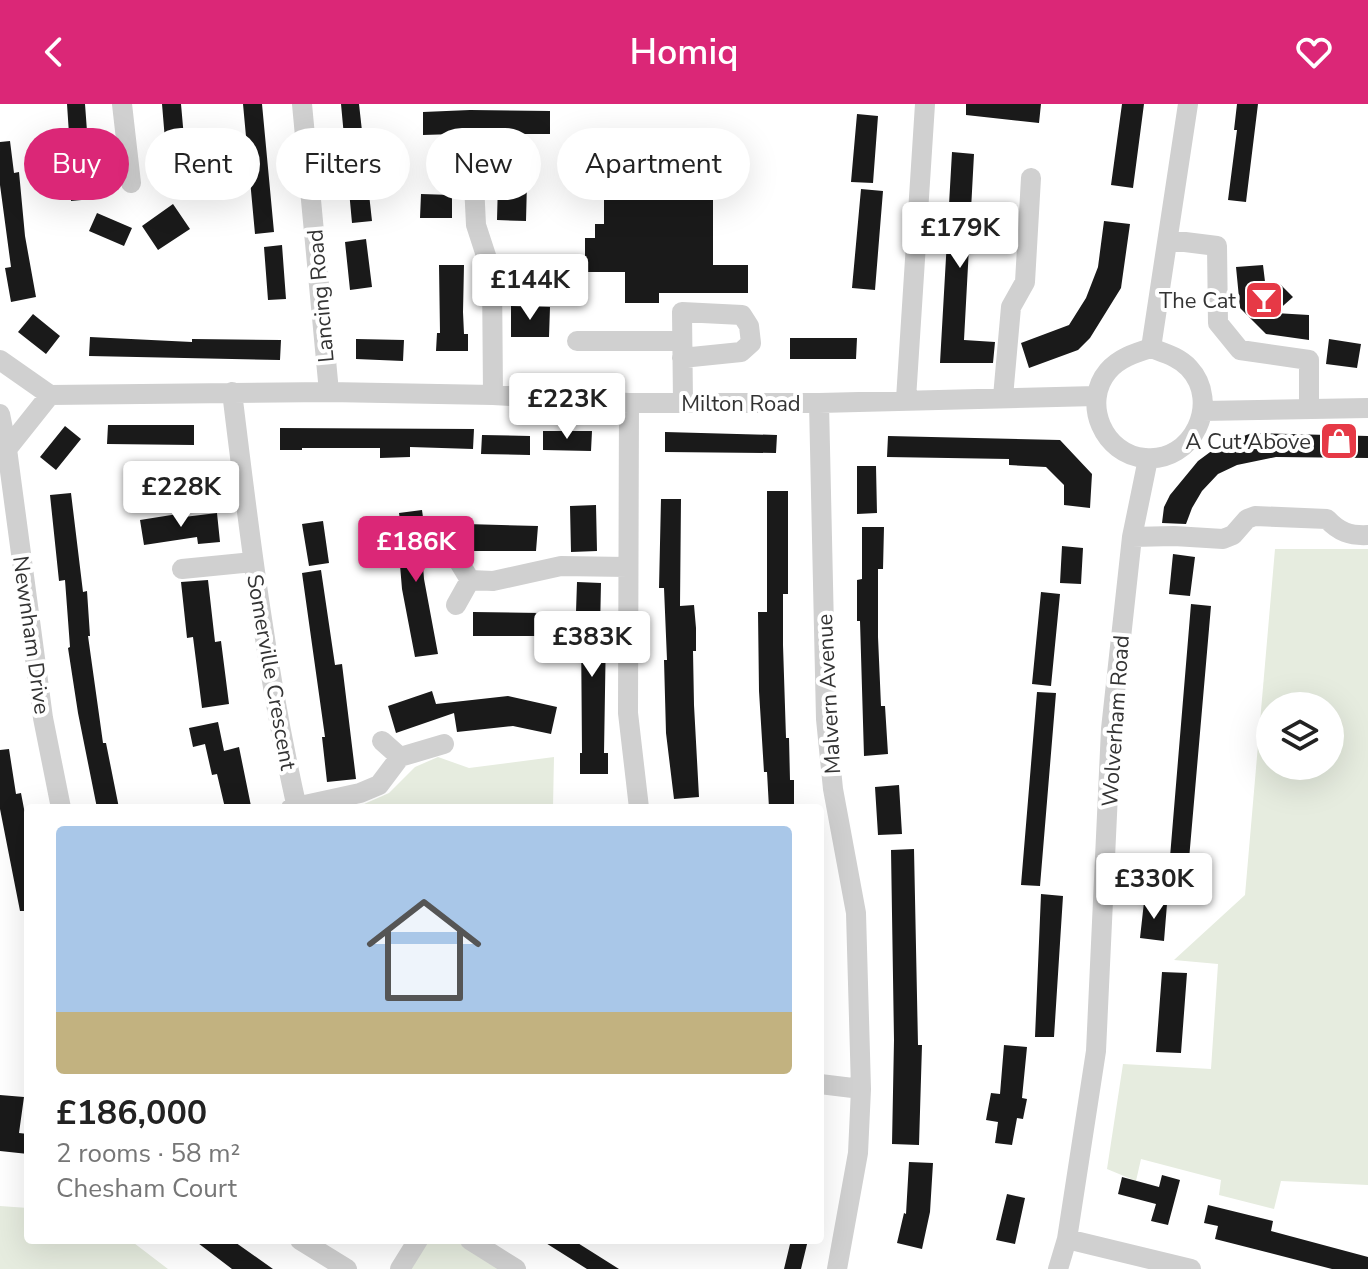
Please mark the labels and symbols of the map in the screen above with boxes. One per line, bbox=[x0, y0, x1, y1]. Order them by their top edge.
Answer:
pin: £179K bbox=[904, 202, 1016, 270]
street label: Lancing Road bbox=[300, 228, 342, 364]
pin: £144K bbox=[474, 254, 586, 322]
bar icon: The Cat bbox=[1243, 279, 1285, 321]
place label: The Cat bbox=[1159, 286, 1236, 316]
pin: £223K bbox=[511, 373, 623, 441]
street label: Milton Road bbox=[681, 389, 801, 419]
shop icon: A Cut Above bbox=[1318, 420, 1360, 462]
place label: A Cut Above bbox=[1185, 427, 1311, 457]
pin: £228K bbox=[125, 461, 237, 529]
pin: £186K bbox=[360, 516, 472, 584]
street label: Newnham Drive bbox=[5, 554, 57, 716]
street label: Somerville Crescent bbox=[239, 572, 303, 773]
pin: £383K bbox=[536, 611, 648, 679]
street label: Malvern Avenue bbox=[810, 613, 848, 775]
street label: Wolverham Road bbox=[1095, 634, 1137, 808]
pin: £330K bbox=[1098, 853, 1210, 921]

